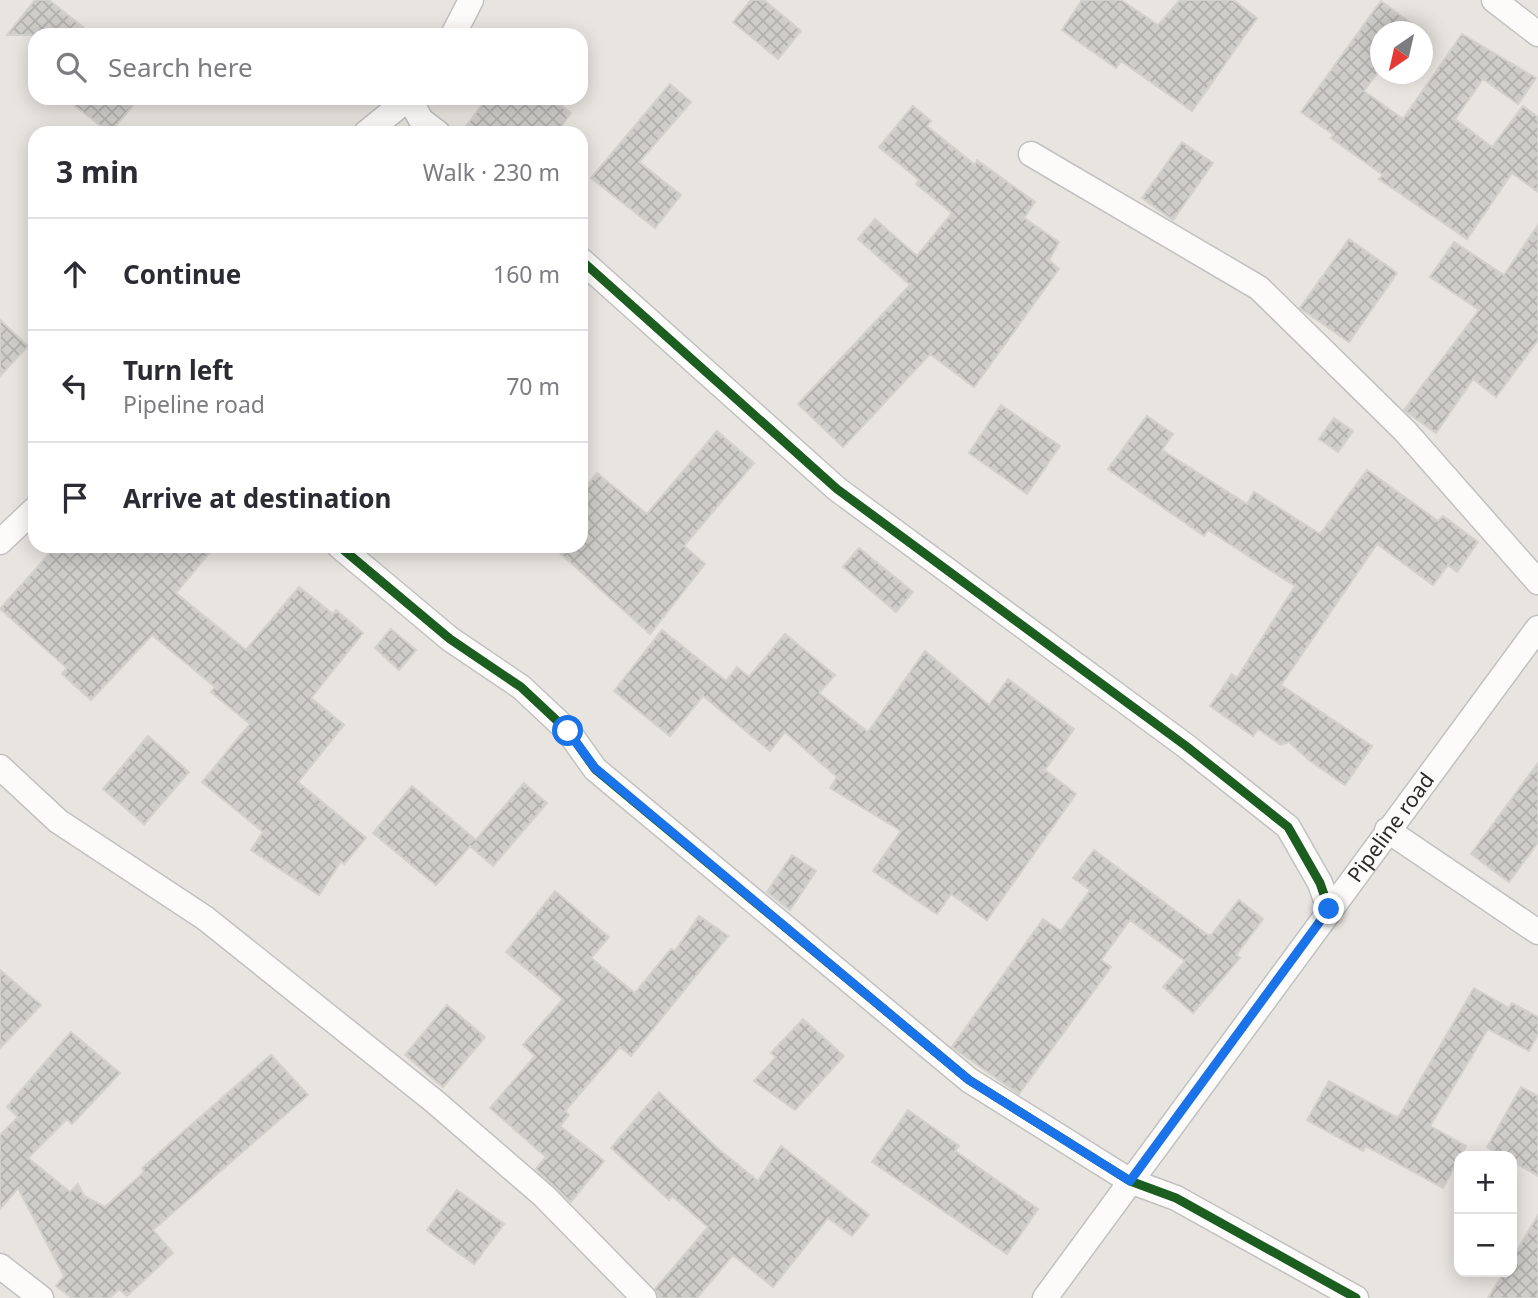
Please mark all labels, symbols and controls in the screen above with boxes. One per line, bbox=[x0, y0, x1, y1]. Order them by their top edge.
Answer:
north arrow bbox=[1370, 21, 1433, 84]
search box bbox=[28, 28, 588, 105]
icon: search bbox=[52, 48, 90, 86]
text: Search here bbox=[108, 49, 253, 85]
text: 3 min bbox=[56, 151, 139, 192]
text: Walk · 230 m bbox=[423, 156, 560, 188]
icon: ahead bbox=[56, 255, 94, 293]
text: Continue bbox=[123, 256, 241, 292]
text: 160 m bbox=[493, 258, 560, 290]
text: Turn left bbox=[123, 352, 234, 388]
icon: left bbox=[56, 367, 94, 405]
text: 70 m bbox=[506, 370, 560, 402]
text: Pipeline road bbox=[123, 388, 265, 420]
icon: arrive bbox=[56, 479, 94, 517]
text: Arrive at destination bbox=[123, 480, 392, 516]
route start bbox=[552, 715, 583, 746]
street label: Pipeline road bbox=[1341, 766, 1440, 888]
route end bbox=[1313, 893, 1344, 924]
map controls bbox=[1454, 1151, 1517, 1277]
button: + bbox=[1454, 1151, 1517, 1214]
button: − bbox=[1454, 1214, 1517, 1277]

